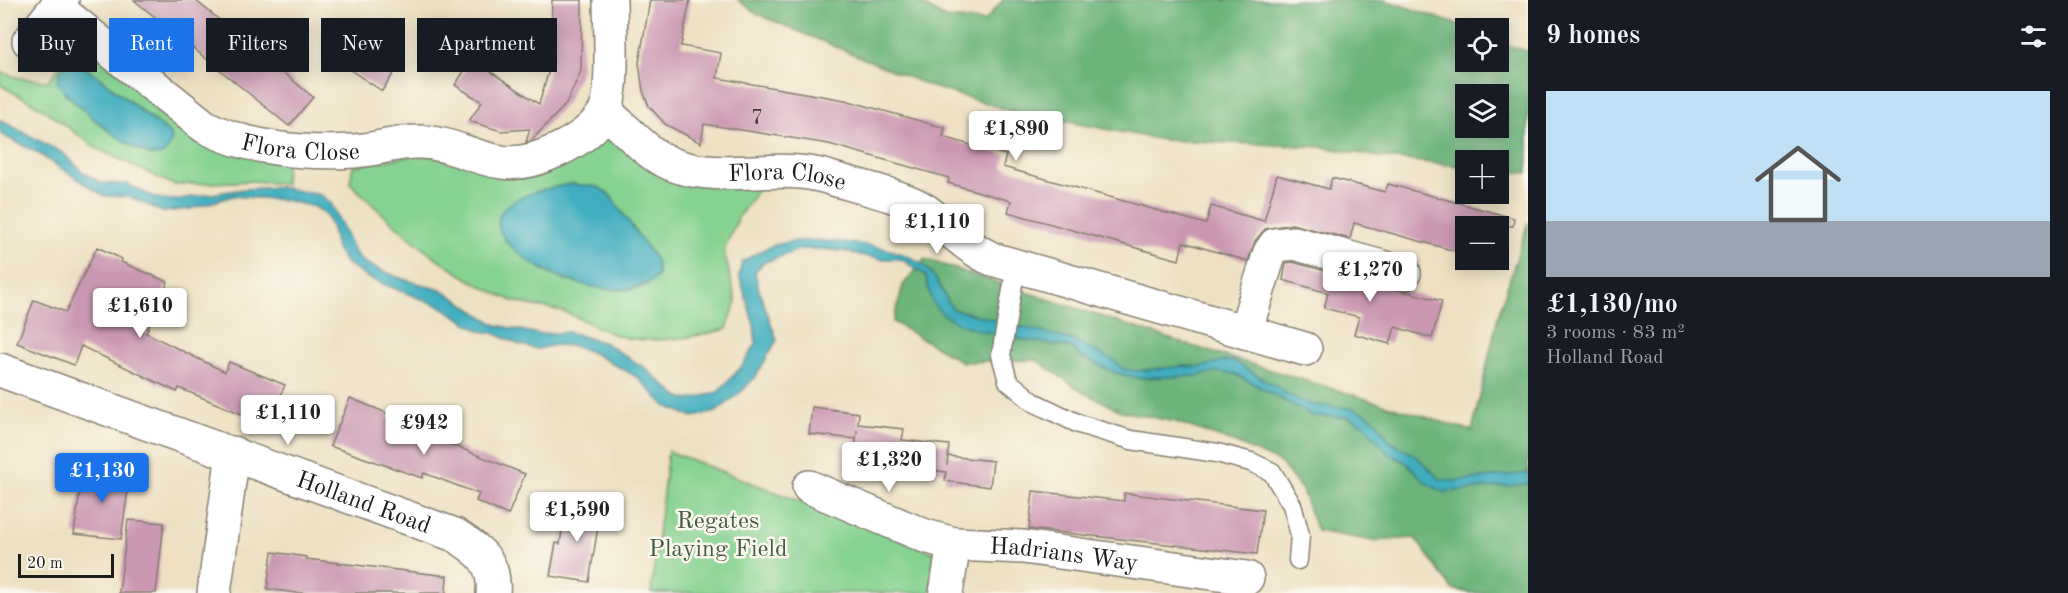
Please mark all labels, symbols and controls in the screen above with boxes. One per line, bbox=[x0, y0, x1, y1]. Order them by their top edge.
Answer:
chip: Buy bbox=[18, 18, 97, 72]
chip: Rent bbox=[109, 18, 194, 72]
chip: Filters bbox=[206, 18, 309, 72]
chip: New bbox=[321, 18, 405, 72]
chip: Apartment bbox=[417, 18, 557, 72]
map controls bbox=[1455, 18, 1509, 270]
button: locate bbox=[1455, 18, 1509, 72]
icon: filters bbox=[2017, 20, 2050, 53]
text: 9 homes bbox=[1546, 23, 1640, 49]
button: layers bbox=[1455, 84, 1509, 138]
house number: 7 bbox=[751, 108, 763, 129]
pin: £1,890 bbox=[967, 111, 1065, 162]
text: £1,890 bbox=[983, 120, 1049, 140]
icon: home bbox=[1744, 130, 1852, 238]
street label: Flora Close bbox=[238, 131, 360, 166]
button: + bbox=[1455, 150, 1509, 204]
street label: Flora Close bbox=[728, 161, 848, 196]
pin: £1,110 bbox=[888, 204, 986, 255]
text: £1,110 bbox=[904, 213, 970, 233]
button: − bbox=[1455, 216, 1509, 270]
pin: £1,270 bbox=[1321, 252, 1419, 303]
text: £1,270 bbox=[1337, 261, 1403, 281]
pin: £1,610 bbox=[91, 288, 189, 339]
text: £1,130/mo bbox=[1546, 292, 1678, 318]
text: £1,610 bbox=[107, 297, 173, 317]
text: 3 rooms · 83 m² bbox=[1546, 323, 1685, 343]
text: Holland Road bbox=[1546, 348, 1664, 368]
pin: £1,110 bbox=[239, 395, 337, 446]
text: £1,110 bbox=[255, 404, 321, 424]
pin: £942 bbox=[388, 405, 460, 456]
text: £942 bbox=[399, 414, 449, 434]
pin: £1,320 bbox=[840, 442, 938, 493]
text: £1,320 bbox=[856, 451, 922, 471]
pin: £1,130 bbox=[53, 453, 151, 504]
text: £1,130 bbox=[69, 462, 135, 482]
street label: Holland Road bbox=[293, 468, 434, 539]
pin: £1,590 bbox=[528, 492, 626, 543]
text: £1,590 bbox=[544, 501, 610, 521]
park label: Regates Playing Field bbox=[649, 510, 787, 562]
street label: Hadrians Way bbox=[989, 536, 1140, 577]
scale bar bbox=[18, 551, 114, 578]
text: 20 m bbox=[27, 556, 63, 572]

